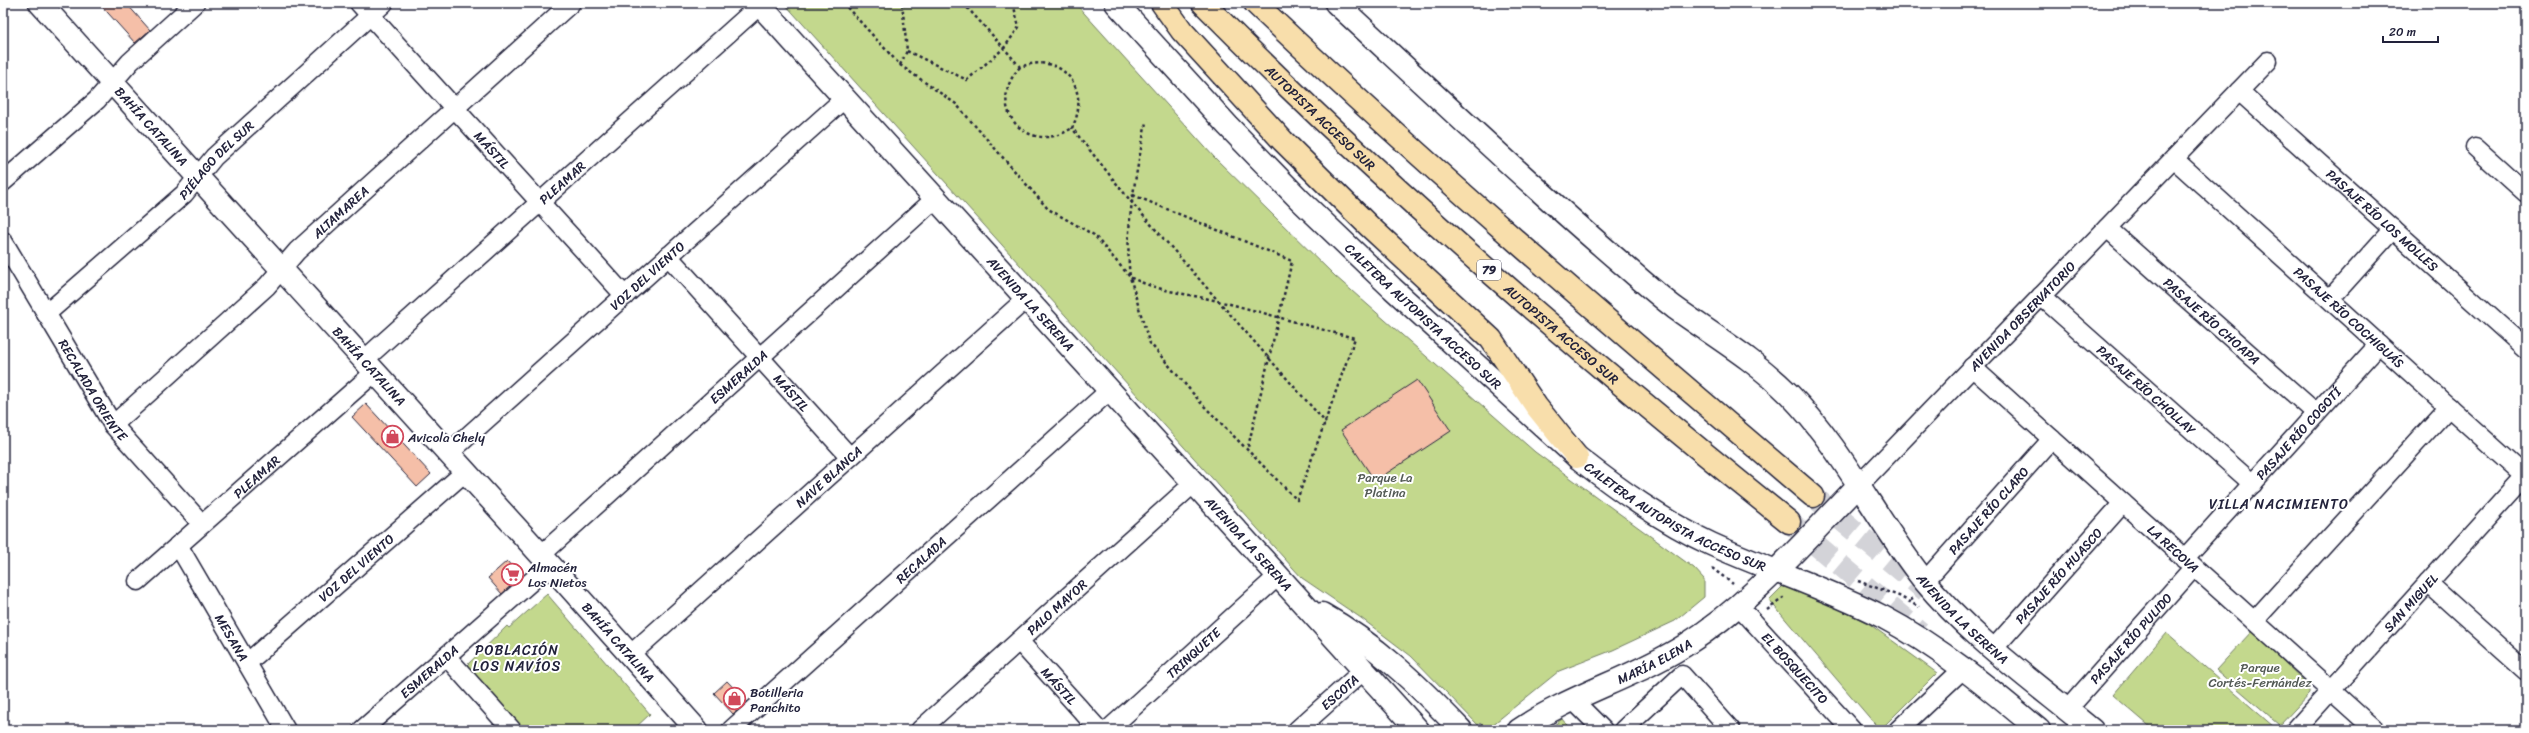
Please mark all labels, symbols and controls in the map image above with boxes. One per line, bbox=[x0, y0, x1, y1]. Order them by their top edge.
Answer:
scale bar bbox=[2383, 18, 2438, 44]
text: 20 m bbox=[2389, 21, 2416, 43]
street label: AUTOPISTA ACCESO SUR bbox=[1259, 59, 1381, 176]
street label: BAHÍA CATALINA bbox=[109, 81, 194, 171]
street label: PIÉLAGO DEL SUR bbox=[174, 115, 260, 206]
street label: MÁSTIL bbox=[468, 126, 515, 174]
street label: PLEAMAR bbox=[534, 155, 591, 210]
street label: PASAJE RÍO LOS MOLLES bbox=[2321, 163, 2444, 277]
street label: ALTAMAREA bbox=[306, 180, 374, 245]
street label: VOZ DEL VIENTO bbox=[604, 235, 691, 316]
street label: CALETERA AUTOPISTA ACCESO SUR bbox=[1339, 237, 1507, 395]
street label: AVENIDA LA SERENA bbox=[980, 250, 1080, 357]
street label: AVENIDA OBSERVATORIO bbox=[1963, 256, 2081, 377]
road number: 79 bbox=[1477, 260, 1501, 280]
street label: PASAJE RÍO COCHIGUÁS bbox=[2288, 261, 2409, 374]
street label: PASAJE RÍO CHOAPA bbox=[2158, 272, 2265, 371]
street label: AUTOPISTA ACCESO SUR bbox=[1498, 277, 1624, 390]
street label: BAHÍA CATALINA bbox=[326, 321, 411, 411]
street label: RECALADA ORIENTE bbox=[52, 334, 134, 447]
street label: PASAJE RÍO CHOLLAY bbox=[2091, 339, 2202, 441]
street label: ESMERALDA bbox=[704, 344, 773, 410]
street label: MÁSTIL bbox=[768, 368, 815, 417]
street label: PASAJE RÍO COGOTÍ bbox=[2250, 381, 2348, 485]
shop icon: Avicola Chely bbox=[380, 424, 406, 450]
place label: Avicola Chely bbox=[407, 426, 485, 449]
street label: NAVE BLANCA bbox=[790, 440, 868, 514]
street label: PLEAMAR bbox=[228, 450, 286, 504]
street label: CALETERA AUTOPISTA ACCESO SUR bbox=[1579, 456, 1770, 578]
street label: PASAJE RÍO CLARO bbox=[1943, 461, 2035, 560]
park label: Parque La Platina bbox=[1357, 466, 1413, 504]
street label: AVENIDA LA SERENA bbox=[1198, 490, 1298, 597]
district label: VILLA NACIMIENTO bbox=[2209, 492, 2349, 517]
street label: LA RECOVA bbox=[2142, 519, 2204, 579]
street label: PASAJE RÍO HUASCO bbox=[2009, 522, 2108, 630]
street label: VOZ DEL VIENTO bbox=[313, 528, 400, 608]
street label: RECALADA bbox=[890, 531, 952, 590]
place label: Almacén Los Nietos bbox=[527, 556, 587, 594]
supermarket icon: Almacén Los Nietos bbox=[500, 561, 526, 587]
street label: AVENIDA LA SERENA bbox=[1910, 568, 2014, 670]
street label: SAN MIGUEL bbox=[2378, 568, 2444, 638]
street label: PALO MAYOR bbox=[1021, 573, 1093, 641]
street label: PASAJE RÍO PULIDO bbox=[2084, 588, 2178, 690]
street label: BAHÍA CATALINA bbox=[576, 597, 660, 688]
street label: MESANA bbox=[208, 609, 255, 666]
street label: TRINQUETE bbox=[1161, 621, 1227, 684]
street label: EL BOSQUECITO bbox=[1756, 627, 1834, 710]
street label: MARÍA ELENA bbox=[1613, 633, 1697, 691]
district label: POBLACIÓN LOS NAVÍOS bbox=[473, 638, 561, 679]
street label: ESMERALDA bbox=[394, 639, 464, 704]
park label: Parque Cortés-Fernández bbox=[2208, 656, 2312, 694]
street label: MÁSTIL bbox=[1035, 662, 1082, 710]
street label: ESCOTA bbox=[1315, 669, 1364, 716]
place label: Botilleria Panchito bbox=[750, 681, 804, 719]
shop icon: Botilleria Panchito bbox=[721, 686, 747, 712]

